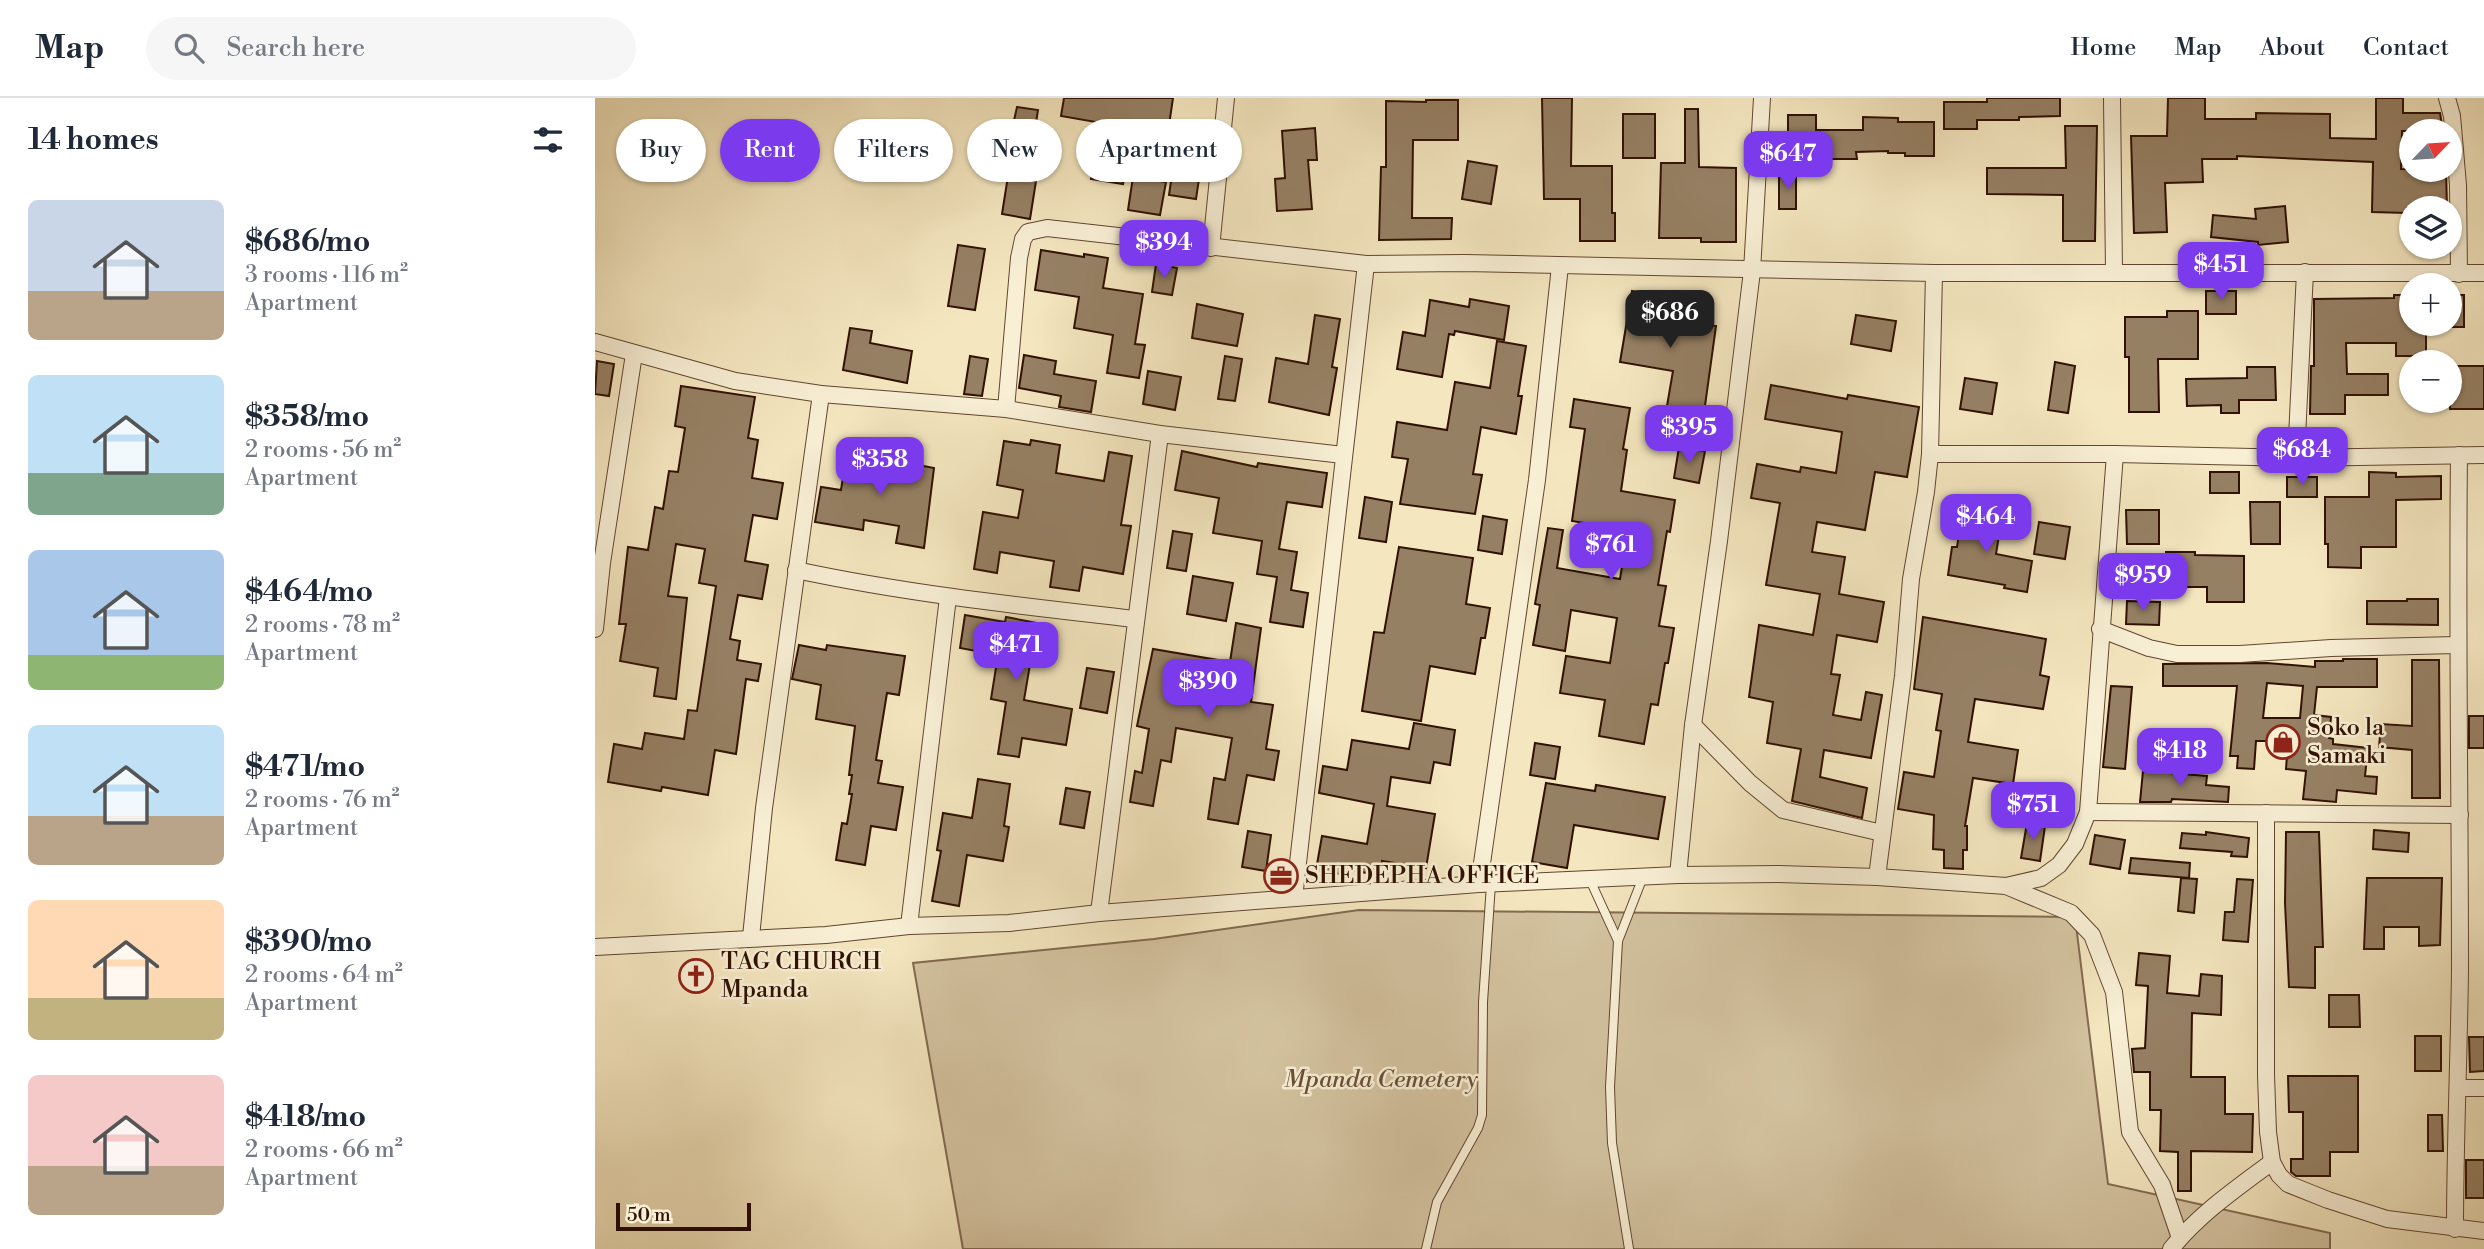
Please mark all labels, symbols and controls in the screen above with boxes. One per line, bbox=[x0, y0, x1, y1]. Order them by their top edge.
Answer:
search box bbox=[146, 17, 636, 80]
text: Map bbox=[35, 28, 104, 69]
icon: search bbox=[170, 29, 208, 67]
text: Search here bbox=[226, 32, 365, 64]
text: Home bbox=[2071, 33, 2136, 63]
text: Map bbox=[2174, 33, 2222, 63]
text: About bbox=[2260, 33, 2325, 63]
text: Contact bbox=[2363, 33, 2449, 63]
chip: Buy bbox=[616, 119, 706, 182]
chip: Rent bbox=[720, 119, 820, 182]
chip: Filters bbox=[834, 119, 953, 182]
chip: New bbox=[967, 119, 1062, 182]
chip: Apartment bbox=[1076, 119, 1242, 182]
north arrow bbox=[2399, 119, 2462, 182]
map controls bbox=[2399, 119, 2462, 413]
text: 14 homes bbox=[28, 121, 159, 159]
icon: filters bbox=[529, 121, 567, 159]
pin: $647 bbox=[1747, 132, 1829, 191]
text: $647 bbox=[1760, 140, 1816, 168]
button: layers bbox=[2399, 196, 2462, 259]
pin: $394 bbox=[1123, 220, 1205, 280]
text: $686/mo bbox=[245, 223, 370, 261]
icon: home bbox=[84, 228, 168, 312]
text: $394 bbox=[1135, 229, 1193, 257]
pin: $451 bbox=[2180, 242, 2262, 302]
text: $451 bbox=[2194, 251, 2248, 279]
text: 3 rooms · 116 m² bbox=[245, 261, 408, 289]
button: + bbox=[2399, 273, 2462, 336]
text: Apartment bbox=[245, 289, 358, 317]
pin: $686 bbox=[1629, 290, 1711, 350]
text: $686 bbox=[1641, 299, 1699, 327]
button: − bbox=[2399, 350, 2462, 413]
text: $358/mo bbox=[245, 398, 369, 436]
icon: home bbox=[84, 403, 168, 487]
pin: $395 bbox=[1648, 406, 1730, 465]
text: $395 bbox=[1661, 414, 1717, 442]
pin: $684 bbox=[2261, 428, 2343, 487]
text: 2 rooms · 56 m² bbox=[245, 436, 401, 464]
text: $684 bbox=[2273, 436, 2331, 464]
pin: $358 bbox=[839, 438, 921, 497]
text: $358 bbox=[852, 446, 908, 474]
text: Apartment bbox=[245, 464, 358, 492]
pin: $464 bbox=[1945, 494, 2027, 554]
text: $464 bbox=[1956, 503, 2016, 531]
pin: $761 bbox=[1570, 522, 1652, 582]
text: $761 bbox=[1585, 531, 1637, 559]
pin: $959 bbox=[2102, 554, 2184, 613]
text: $959 bbox=[2115, 562, 2171, 590]
text: $464/mo bbox=[245, 573, 373, 611]
icon: home bbox=[84, 578, 168, 662]
text: 2 rooms · 78 m² bbox=[245, 611, 400, 639]
pin: $471 bbox=[975, 622, 1057, 682]
text: $471 bbox=[989, 631, 1043, 659]
text: Apartment bbox=[245, 639, 358, 667]
pin: $390 bbox=[1167, 660, 1249, 719]
text: $390 bbox=[1179, 668, 1237, 696]
place label: Soko la Samaki bbox=[2307, 713, 2387, 771]
shop icon: Soko la Samaki bbox=[2264, 723, 2302, 761]
pin: $418 bbox=[2139, 728, 2221, 788]
text: $418 bbox=[2153, 737, 2207, 765]
text: $471/mo bbox=[245, 748, 365, 786]
icon: home bbox=[84, 753, 168, 837]
pin: $751 bbox=[1992, 782, 2074, 842]
text: 2 rooms · 76 m² bbox=[245, 786, 400, 814]
text: $751 bbox=[2007, 791, 2059, 819]
text: Apartment bbox=[245, 814, 358, 842]
office icon: SHEDEPHA OFFICE bbox=[1262, 857, 1300, 895]
place label: SHEDEPHA OFFICE bbox=[1305, 861, 1539, 891]
text: $390/mo bbox=[245, 923, 372, 961]
icon: home bbox=[84, 928, 168, 1012]
place label: TAG CHURCH Mpanda bbox=[721, 947, 881, 1005]
church icon: TAG CHURCH Mpanda bbox=[677, 957, 715, 995]
text: 2 rooms · 64 m² bbox=[245, 961, 403, 989]
text: Apartment bbox=[245, 989, 358, 1017]
park label: Mpanda Cemetery bbox=[1284, 1065, 1478, 1095]
text: $418/mo bbox=[245, 1098, 366, 1136]
icon: home bbox=[84, 1103, 168, 1187]
text: 2 rooms · 66 m² bbox=[245, 1136, 403, 1164]
text: Apartment bbox=[245, 1164, 358, 1192]
scale bar bbox=[616, 1200, 751, 1232]
text: 50 m bbox=[627, 1203, 671, 1227]

